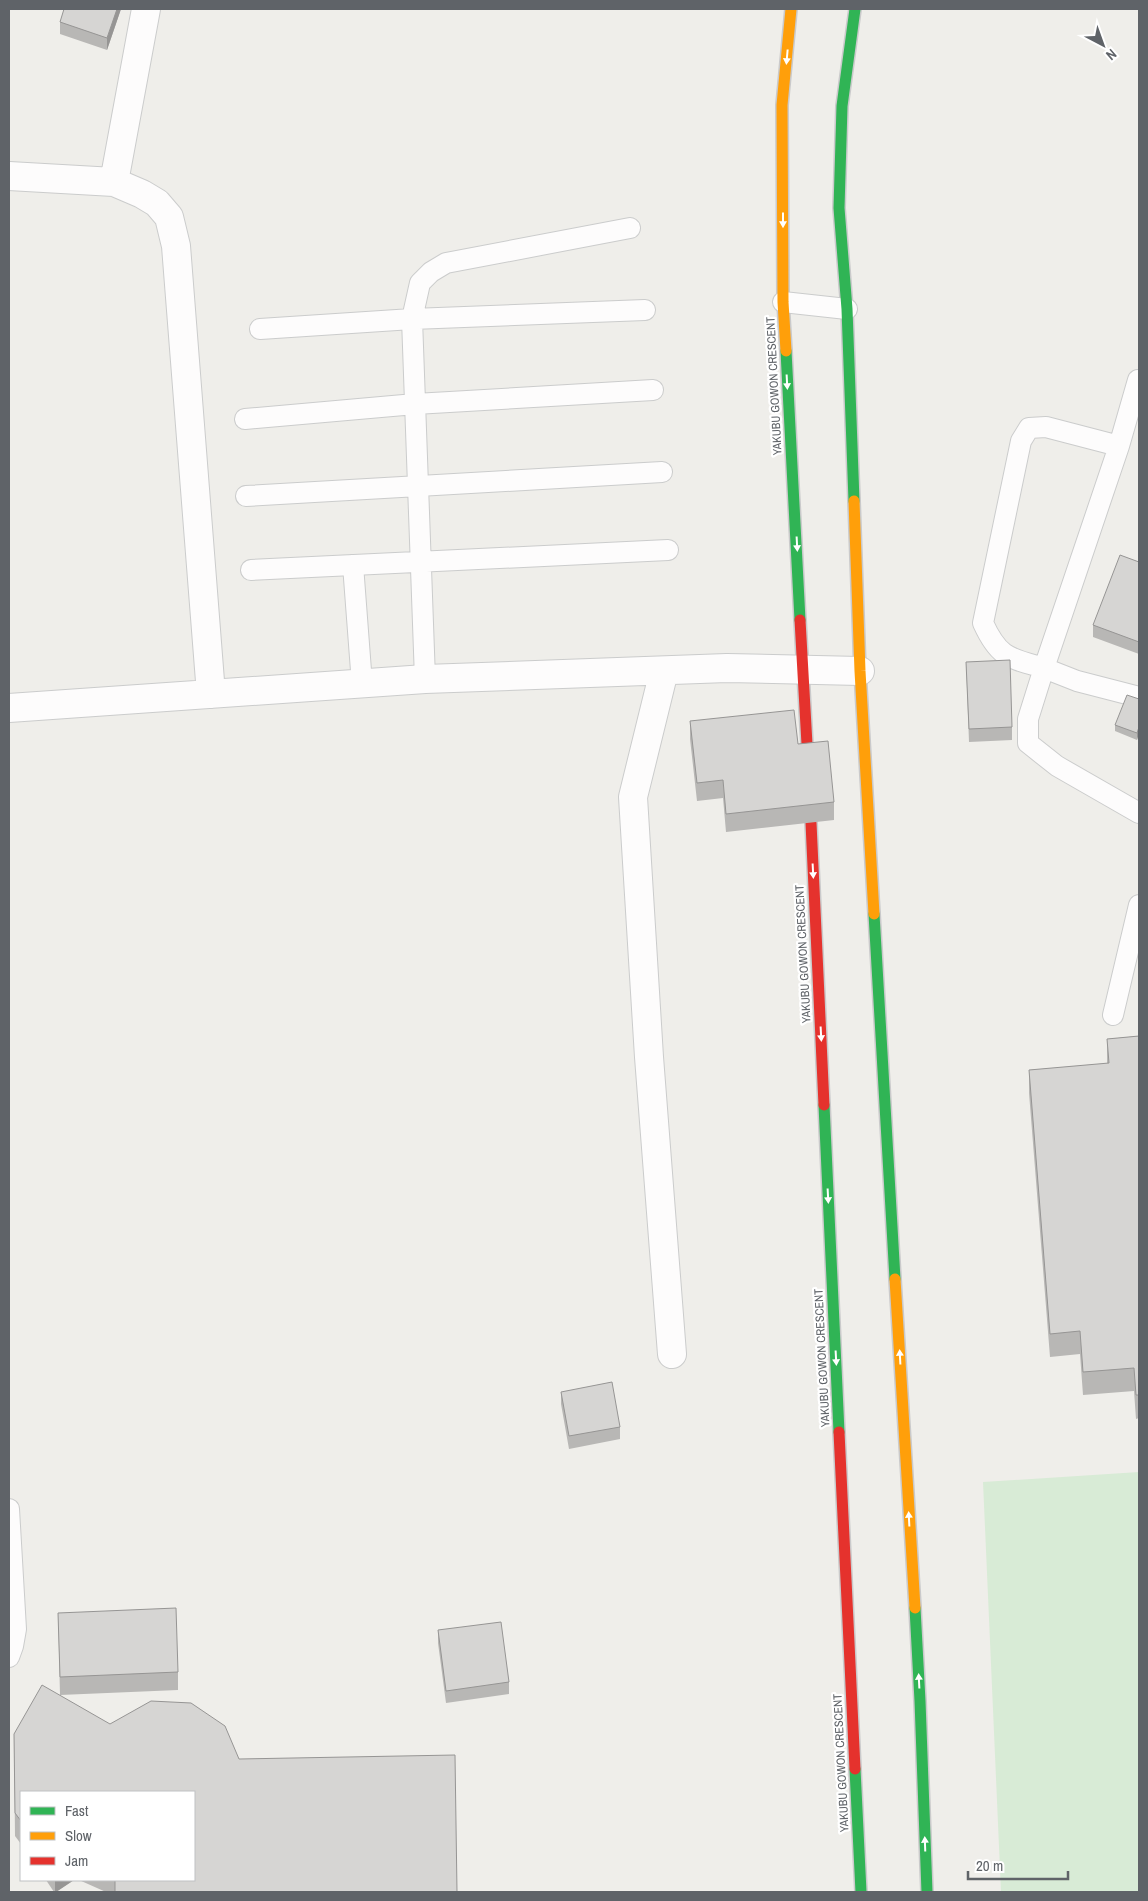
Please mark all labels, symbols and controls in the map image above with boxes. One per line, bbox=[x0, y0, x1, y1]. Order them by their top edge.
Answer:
north arrow bbox=[1078, 20, 1128, 70]
text: N bbox=[1102, 45, 1121, 64]
one-way arrow bbox=[782, 50, 790, 66]
one-way arrow bbox=[779, 212, 787, 228]
street label: YAKUBU GOWON CRESCENT bbox=[762, 316, 786, 456]
one-way arrow bbox=[784, 374, 792, 390]
one-way arrow bbox=[793, 537, 801, 553]
one-way arrow bbox=[810, 864, 818, 880]
street label: YAKUBU GOWON CRESCENT bbox=[791, 884, 815, 1024]
one-way arrow bbox=[817, 1026, 825, 1042]
one-way arrow bbox=[825, 1188, 833, 1204]
street label: YAKUBU GOWON CRESCENT bbox=[810, 1288, 834, 1428]
one-way arrow bbox=[895, 1348, 903, 1364]
one-way arrow bbox=[833, 1351, 841, 1367]
one-way arrow bbox=[905, 1511, 913, 1527]
one-way arrow bbox=[914, 1673, 922, 1689]
street label: YAKUBU GOWON CRESCENT bbox=[829, 1693, 853, 1833]
legend bbox=[20, 1791, 195, 1881]
text: Fast bbox=[65, 1800, 89, 1821]
text: Slow bbox=[65, 1825, 92, 1846]
one-way arrow bbox=[921, 1835, 929, 1851]
scale bar bbox=[968, 1848, 1068, 1880]
text: Jam bbox=[65, 1850, 88, 1871]
text: 20 m bbox=[976, 1855, 1003, 1876]

